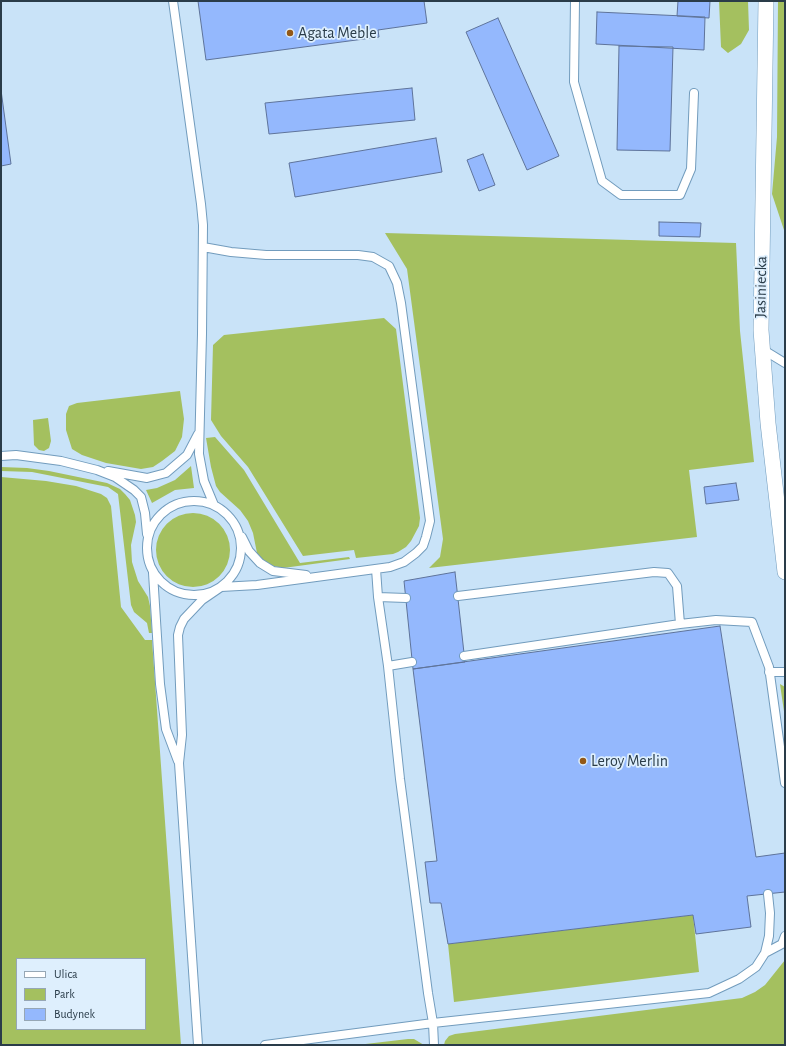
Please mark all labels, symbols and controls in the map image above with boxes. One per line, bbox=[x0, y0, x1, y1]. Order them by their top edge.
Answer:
place label: Agata Meble bbox=[298, 23, 377, 43]
marker: Agata Meble bbox=[285, 28, 295, 38]
street label: Jasiniecka bbox=[751, 256, 771, 318]
place label: Leroy Merlin bbox=[591, 751, 668, 771]
marker: Leroy Merlin bbox=[578, 756, 588, 766]
legend bbox=[16, 958, 146, 1030]
text: Ulica bbox=[54, 968, 77, 980]
text: Park bbox=[54, 988, 75, 1000]
text: Budynek bbox=[54, 1008, 95, 1020]

